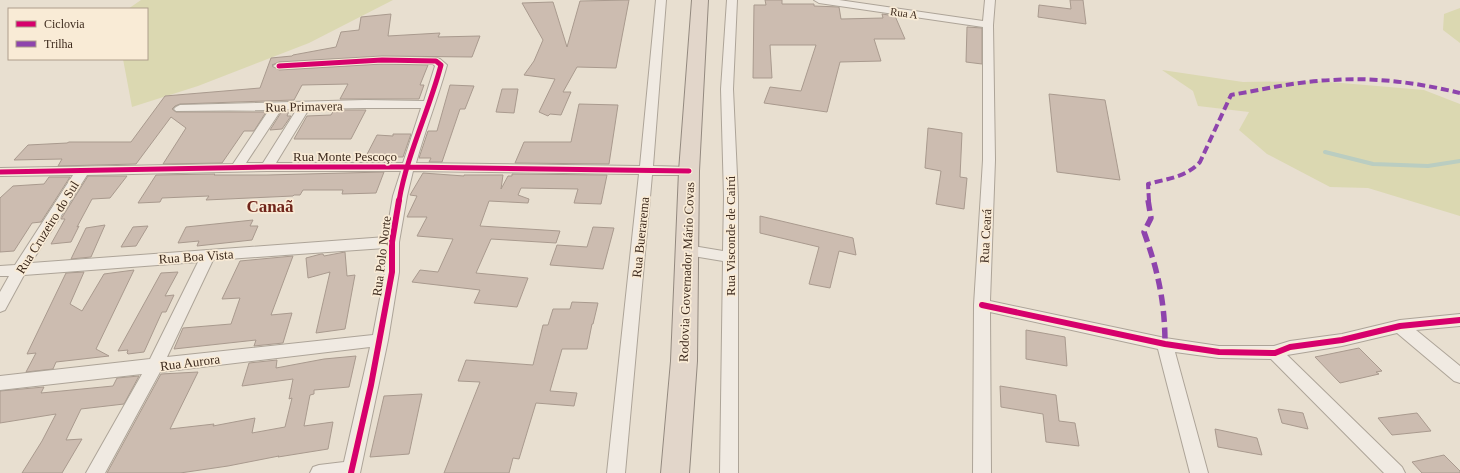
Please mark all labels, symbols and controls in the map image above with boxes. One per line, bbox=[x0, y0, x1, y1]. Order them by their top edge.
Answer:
street label: Rua A bbox=[889, 5, 919, 21]
legend bbox=[8, 8, 148, 60]
text: Ciclovia bbox=[44, 17, 85, 31]
text: Trilha bbox=[44, 37, 74, 51]
street label: Rua Primavera bbox=[265, 98, 343, 115]
street label: Rua Monte Pescoço bbox=[293, 149, 397, 164]
street label: Rua Visconde de Cairú bbox=[723, 176, 738, 296]
street label: Rua Cruzeiro do Sul bbox=[13, 178, 82, 276]
street label: Rodovia Governador Mário Covas bbox=[676, 182, 697, 362]
street label: Rua Buerarema bbox=[629, 196, 652, 278]
district label: Canaã bbox=[246, 197, 294, 216]
street label: Rua Ceará bbox=[977, 208, 994, 264]
street label: Rua Polo Norte bbox=[369, 215, 394, 297]
street label: Rua Boa Vista bbox=[158, 246, 234, 267]
street label: Rua Aurora bbox=[159, 351, 221, 374]

